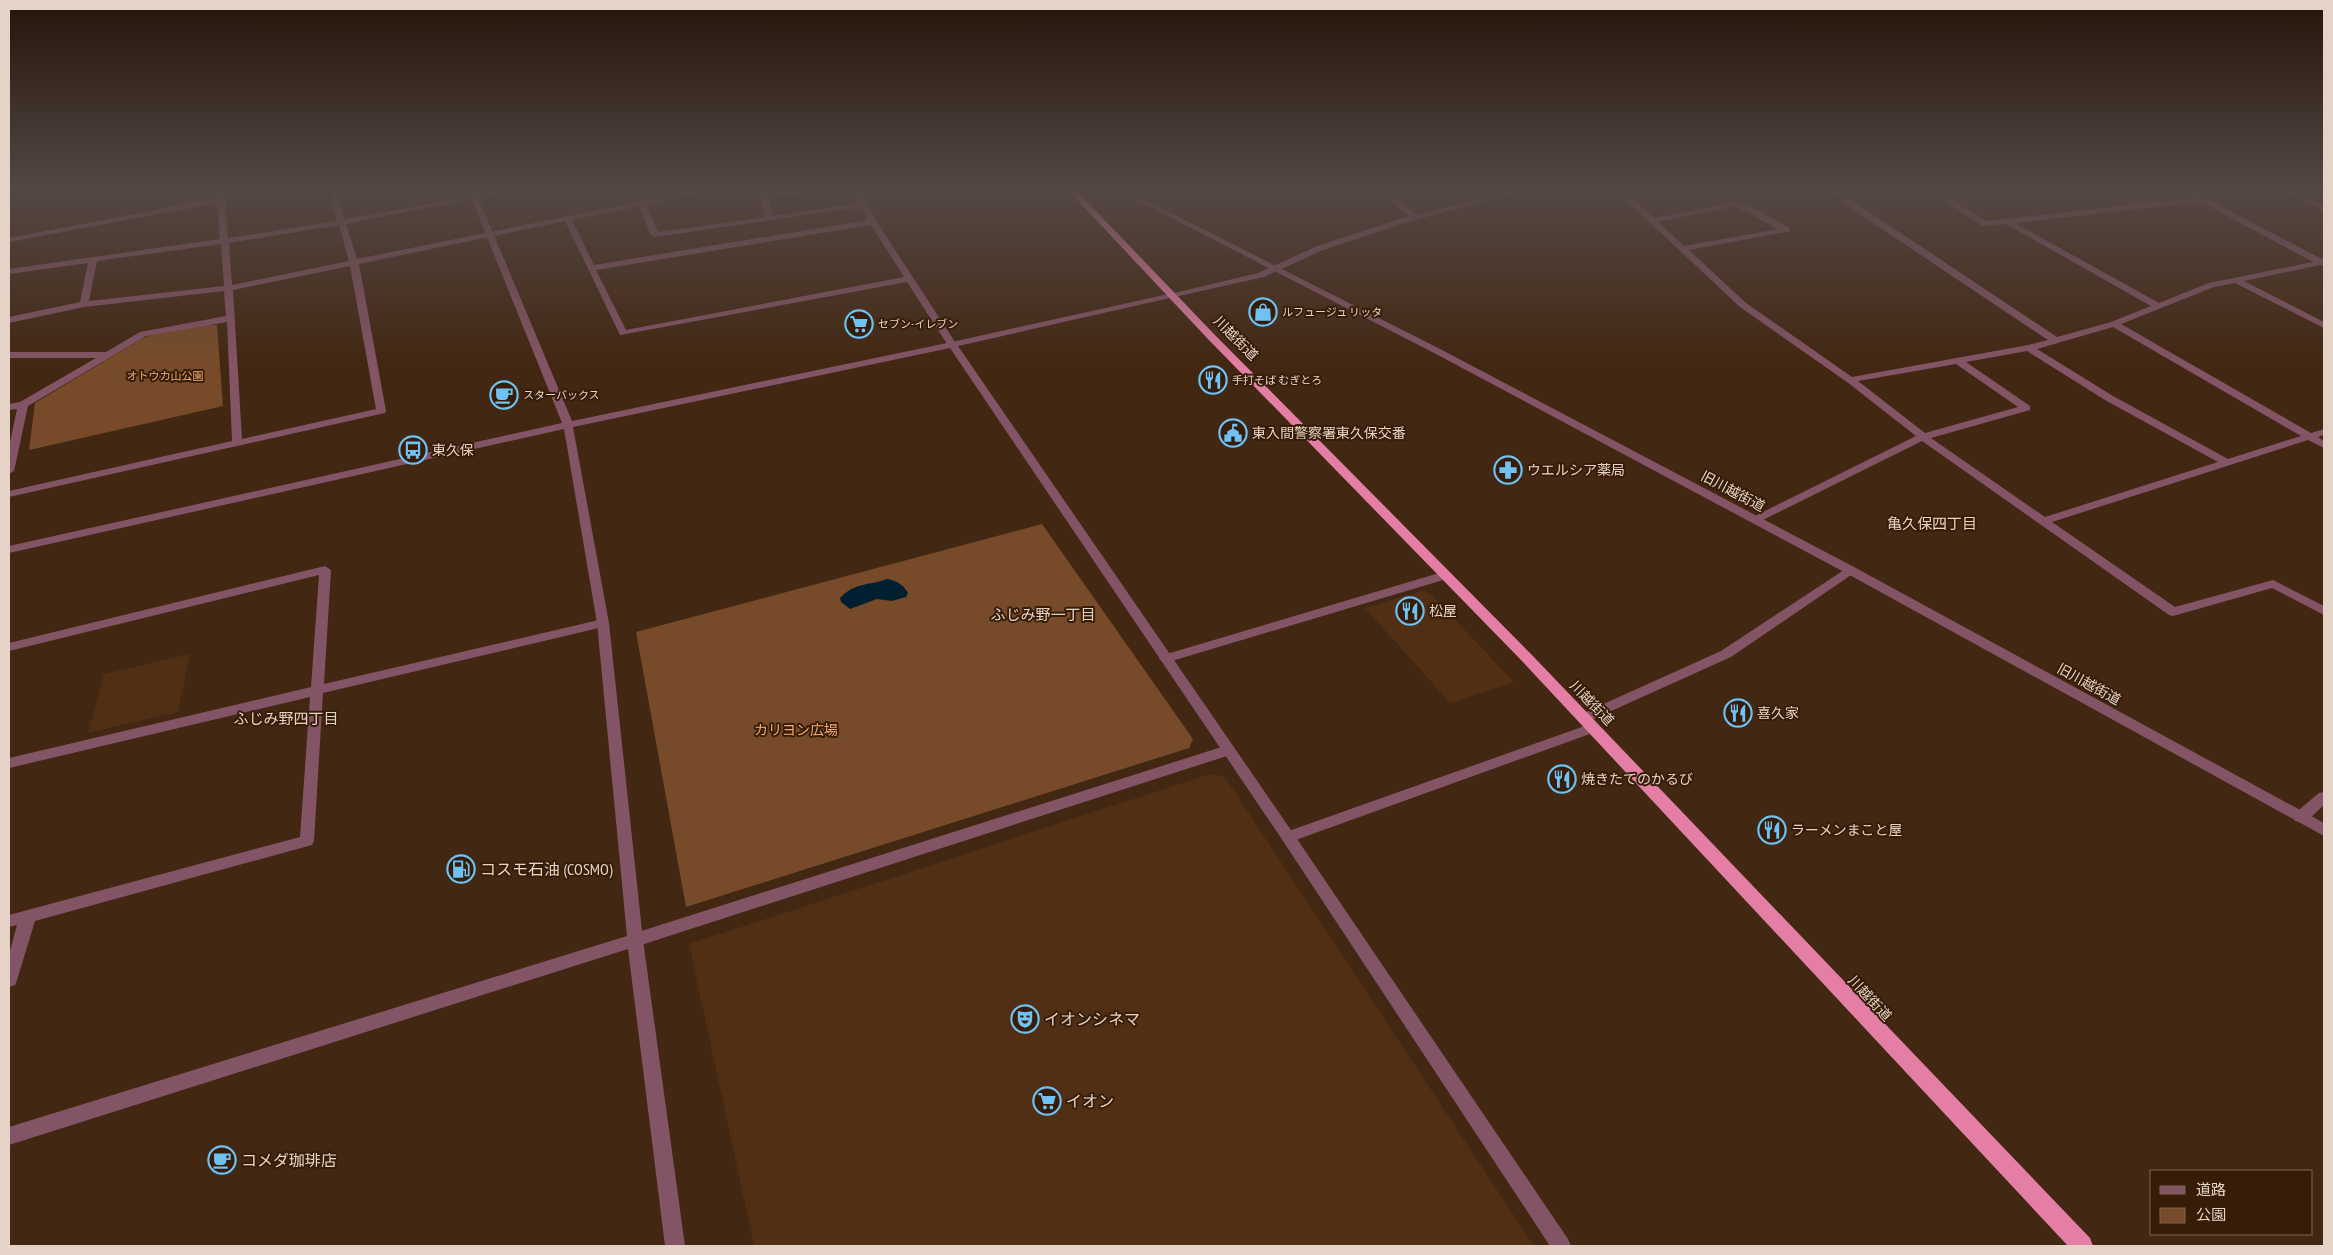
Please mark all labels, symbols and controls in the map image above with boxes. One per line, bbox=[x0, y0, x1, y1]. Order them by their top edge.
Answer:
shop icon: ルフュージュ リッタ bbox=[1248, 297, 1278, 327]
place label: ルフュージュ リッタ bbox=[1282, 305, 1382, 319]
supermarket icon: セブン-イレブン bbox=[844, 309, 874, 339]
street label: 川越街道 bbox=[1210, 312, 1262, 364]
place label: セブン-イレブン bbox=[878, 317, 958, 331]
restaurant icon: 手打そば むぎとろ bbox=[1198, 365, 1228, 395]
park label: オトウカ山公園 bbox=[127, 369, 204, 383]
place label: 手打そば むぎとろ bbox=[1232, 373, 1322, 387]
cafe icon: スターバックス bbox=[489, 380, 519, 410]
place label: スターバックス bbox=[523, 388, 600, 402]
public building icon: 東入間警察署東久保交番 bbox=[1218, 418, 1248, 448]
place label: 東入間警察署東久保交番 bbox=[1252, 424, 1406, 442]
bus stop icon: 東久保 bbox=[398, 435, 428, 465]
place label: 東久保 bbox=[432, 441, 474, 459]
pharmacy icon: ウエルシア薬局 bbox=[1493, 455, 1523, 485]
place label: ウエルシア薬局 bbox=[1527, 461, 1625, 479]
street label: 旧川越街道 bbox=[1698, 467, 1768, 515]
district label: 亀久保四丁目 bbox=[1887, 514, 1977, 533]
restaurant icon: 松屋 bbox=[1395, 596, 1425, 626]
place label: 松屋 bbox=[1429, 602, 1457, 620]
district label: ふじみ野一丁目 bbox=[990, 605, 1096, 624]
street label: 旧川越街道 bbox=[2054, 659, 2124, 709]
street label: 川越街道 bbox=[1566, 677, 1618, 729]
restaurant icon: 喜久家 bbox=[1723, 698, 1753, 728]
place label: 喜久家 bbox=[1757, 704, 1799, 722]
district label: ふじみ野四丁目 bbox=[233, 709, 339, 728]
park label: カリヨン広場 bbox=[754, 721, 838, 739]
restaurant icon: 焼きたてのかるび bbox=[1547, 764, 1577, 794]
place label: 焼きたてのかるび bbox=[1581, 770, 1693, 788]
restaurant icon: ラーメンまこと屋 bbox=[1757, 815, 1787, 845]
place label: ラーメンまこと屋 bbox=[1791, 821, 1902, 839]
fuel station icon: コスモ石油 (COSMO) bbox=[446, 854, 476, 884]
place label: コスモ石油 (COSMO) bbox=[480, 859, 613, 879]
street label: 川越街道 bbox=[1844, 971, 1896, 1025]
theatre icon: イオンシネマ bbox=[1010, 1004, 1040, 1034]
place label: イオンシネマ bbox=[1044, 1009, 1140, 1029]
supermarket icon: イオン bbox=[1032, 1086, 1062, 1116]
place label: イオン bbox=[1066, 1091, 1114, 1111]
cafe icon: コメダ珈琲店 bbox=[207, 1145, 237, 1175]
place label: コメダ珈琲店 bbox=[241, 1150, 337, 1170]
legend bbox=[2150, 1170, 2313, 1235]
text: 道路 bbox=[2196, 1180, 2226, 1199]
text: 公園 bbox=[2196, 1205, 2226, 1224]

